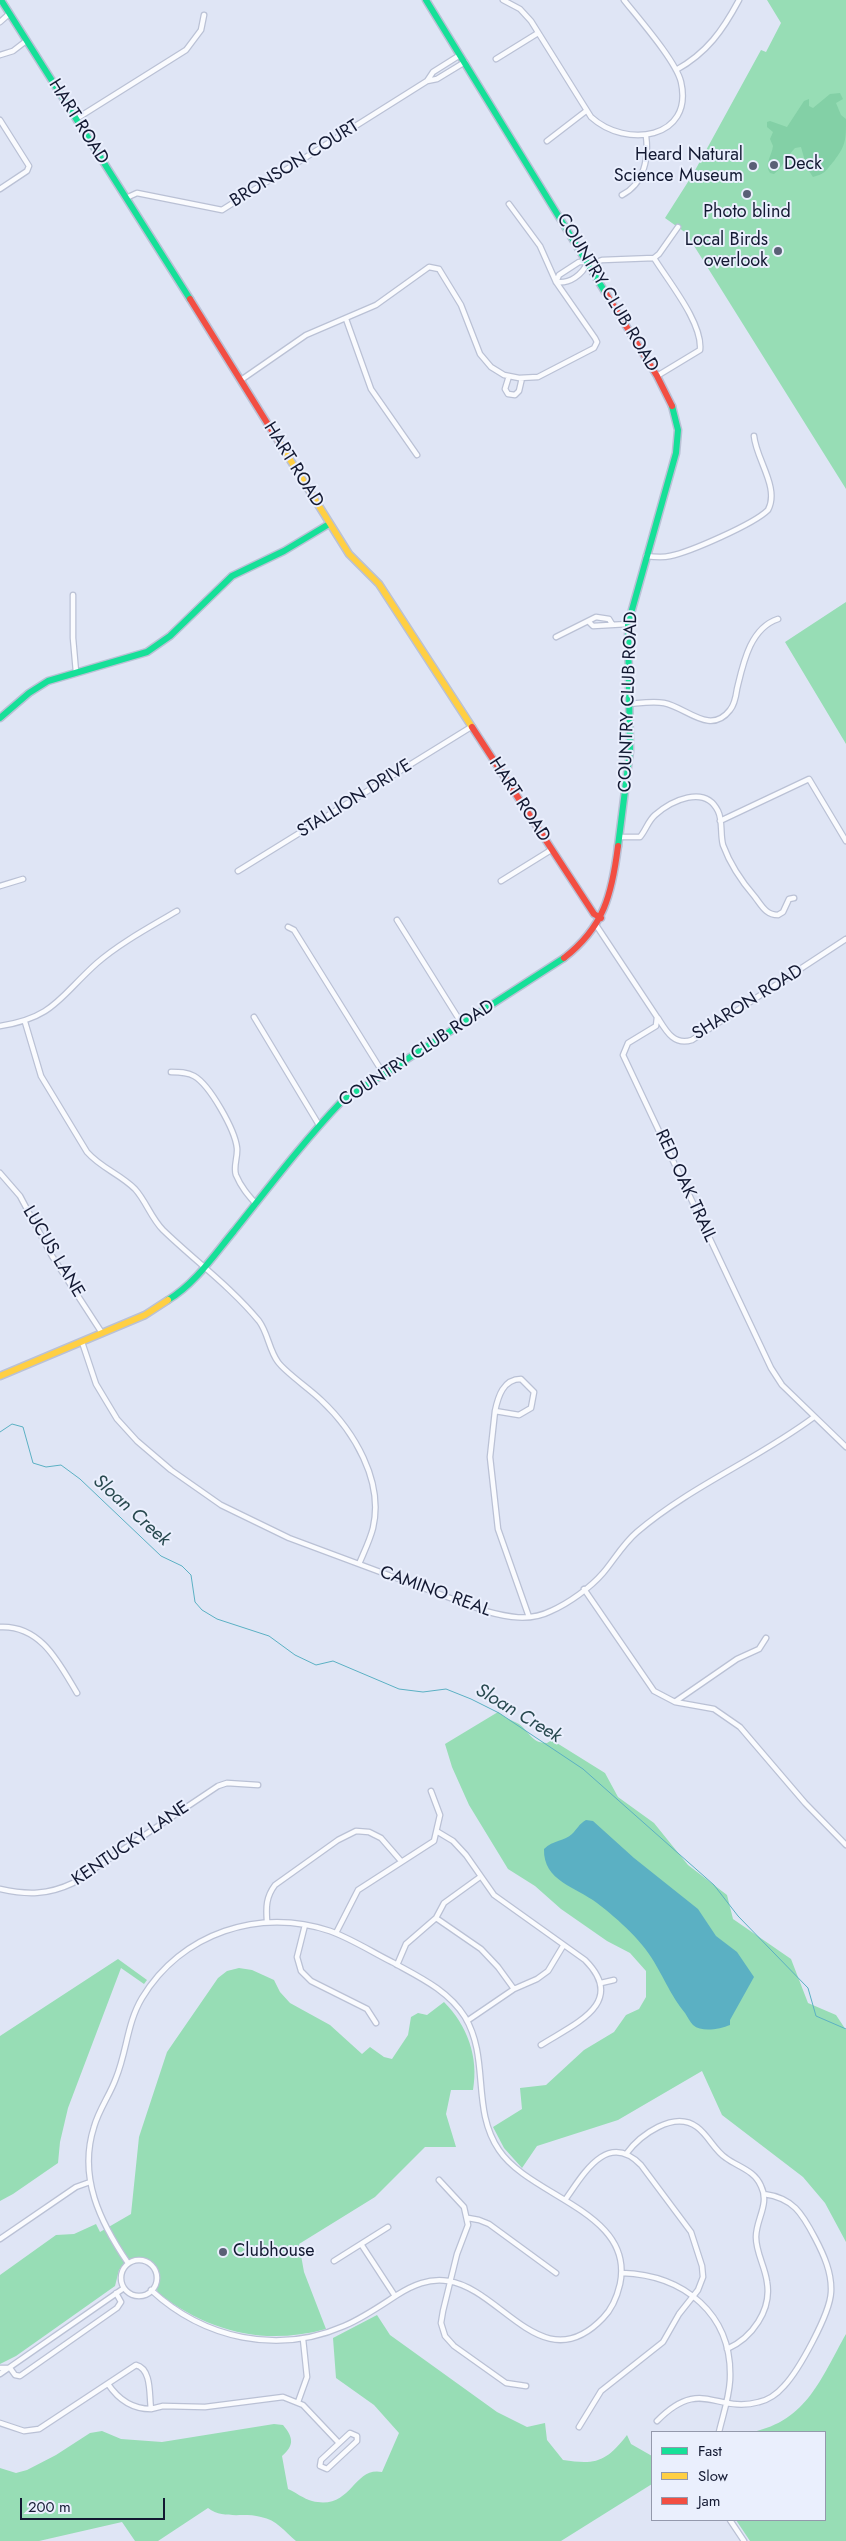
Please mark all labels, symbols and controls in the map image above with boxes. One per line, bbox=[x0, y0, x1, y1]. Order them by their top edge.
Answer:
street label: HART ROAD bbox=[43, 75, 113, 169]
street label: BRONSON COURT bbox=[227, 116, 363, 212]
place label: Heard Natural Science Museum bbox=[614, 145, 743, 188]
place label: Deck bbox=[784, 154, 822, 176]
marker: Deck bbox=[768, 159, 780, 171]
marker: Heard Natural Science Museum bbox=[747, 160, 759, 172]
marker: Photo blind bbox=[741, 188, 753, 200]
place label: Photo blind bbox=[703, 202, 791, 224]
street label: COUNTRY CLUB ROAD bbox=[551, 210, 663, 376]
place label: Local Birds overlook bbox=[685, 230, 768, 272]
marker: Local Birds overlook bbox=[772, 245, 784, 257]
street label: HART ROAD bbox=[258, 418, 328, 512]
street label: COUNTRY CLUB ROAD bbox=[615, 611, 643, 793]
street label: HART ROAD bbox=[484, 754, 554, 846]
street label: STALLION DRIVE bbox=[294, 755, 416, 843]
street label: SHARON ROAD bbox=[689, 960, 807, 1046]
street label: COUNTRY CLUB ROAD bbox=[335, 996, 499, 1112]
street label: RED OAK TRAIL bbox=[650, 1126, 720, 1246]
street label: LUCUS LANE bbox=[17, 1202, 89, 1302]
water label: Sloan Creek bbox=[88, 1470, 174, 1552]
street label: CAMINO REAL bbox=[377, 1562, 493, 1622]
water label: Sloan Creek bbox=[471, 1679, 565, 1749]
street label: KENTUCKY LANE bbox=[68, 1797, 194, 1891]
place label: Clubhouse bbox=[233, 2241, 314, 2263]
marker: Clubhouse bbox=[217, 2246, 229, 2258]
legend bbox=[651, 2431, 826, 2521]
text: Fast bbox=[698, 2440, 722, 2462]
text: Slow bbox=[698, 2465, 728, 2487]
scale bar bbox=[22, 2488, 168, 2520]
text: Jam bbox=[698, 2490, 721, 2512]
text: 200 m bbox=[28, 2496, 71, 2518]

